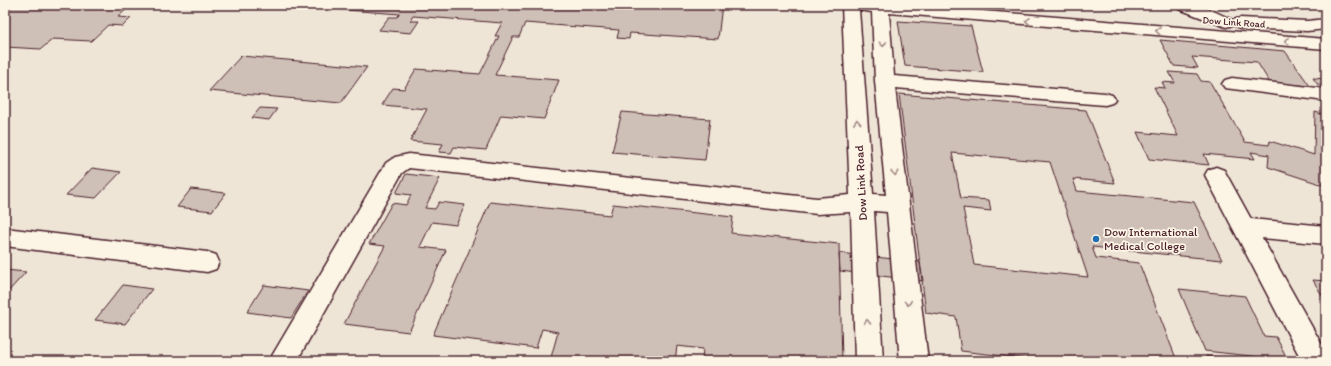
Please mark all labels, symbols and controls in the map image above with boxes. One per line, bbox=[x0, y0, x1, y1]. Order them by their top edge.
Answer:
street label: Dow Link Road bbox=[1202, 13, 1266, 31]
one-way arrow bbox=[1025, 16, 1031, 25]
one-way arrow bbox=[1155, 26, 1161, 35]
one-way arrow bbox=[1284, 37, 1290, 46]
one-way arrow bbox=[878, 41, 887, 47]
one-way arrow bbox=[853, 119, 862, 125]
street label: Dow Link Road bbox=[852, 144, 870, 221]
one-way arrow bbox=[890, 170, 899, 176]
place label: Dow International Medical College bbox=[1104, 225, 1198, 253]
marker: Dow International Medical College bbox=[1091, 234, 1101, 244]
one-way arrow bbox=[903, 300, 912, 306]
one-way arrow bbox=[863, 319, 871, 325]

